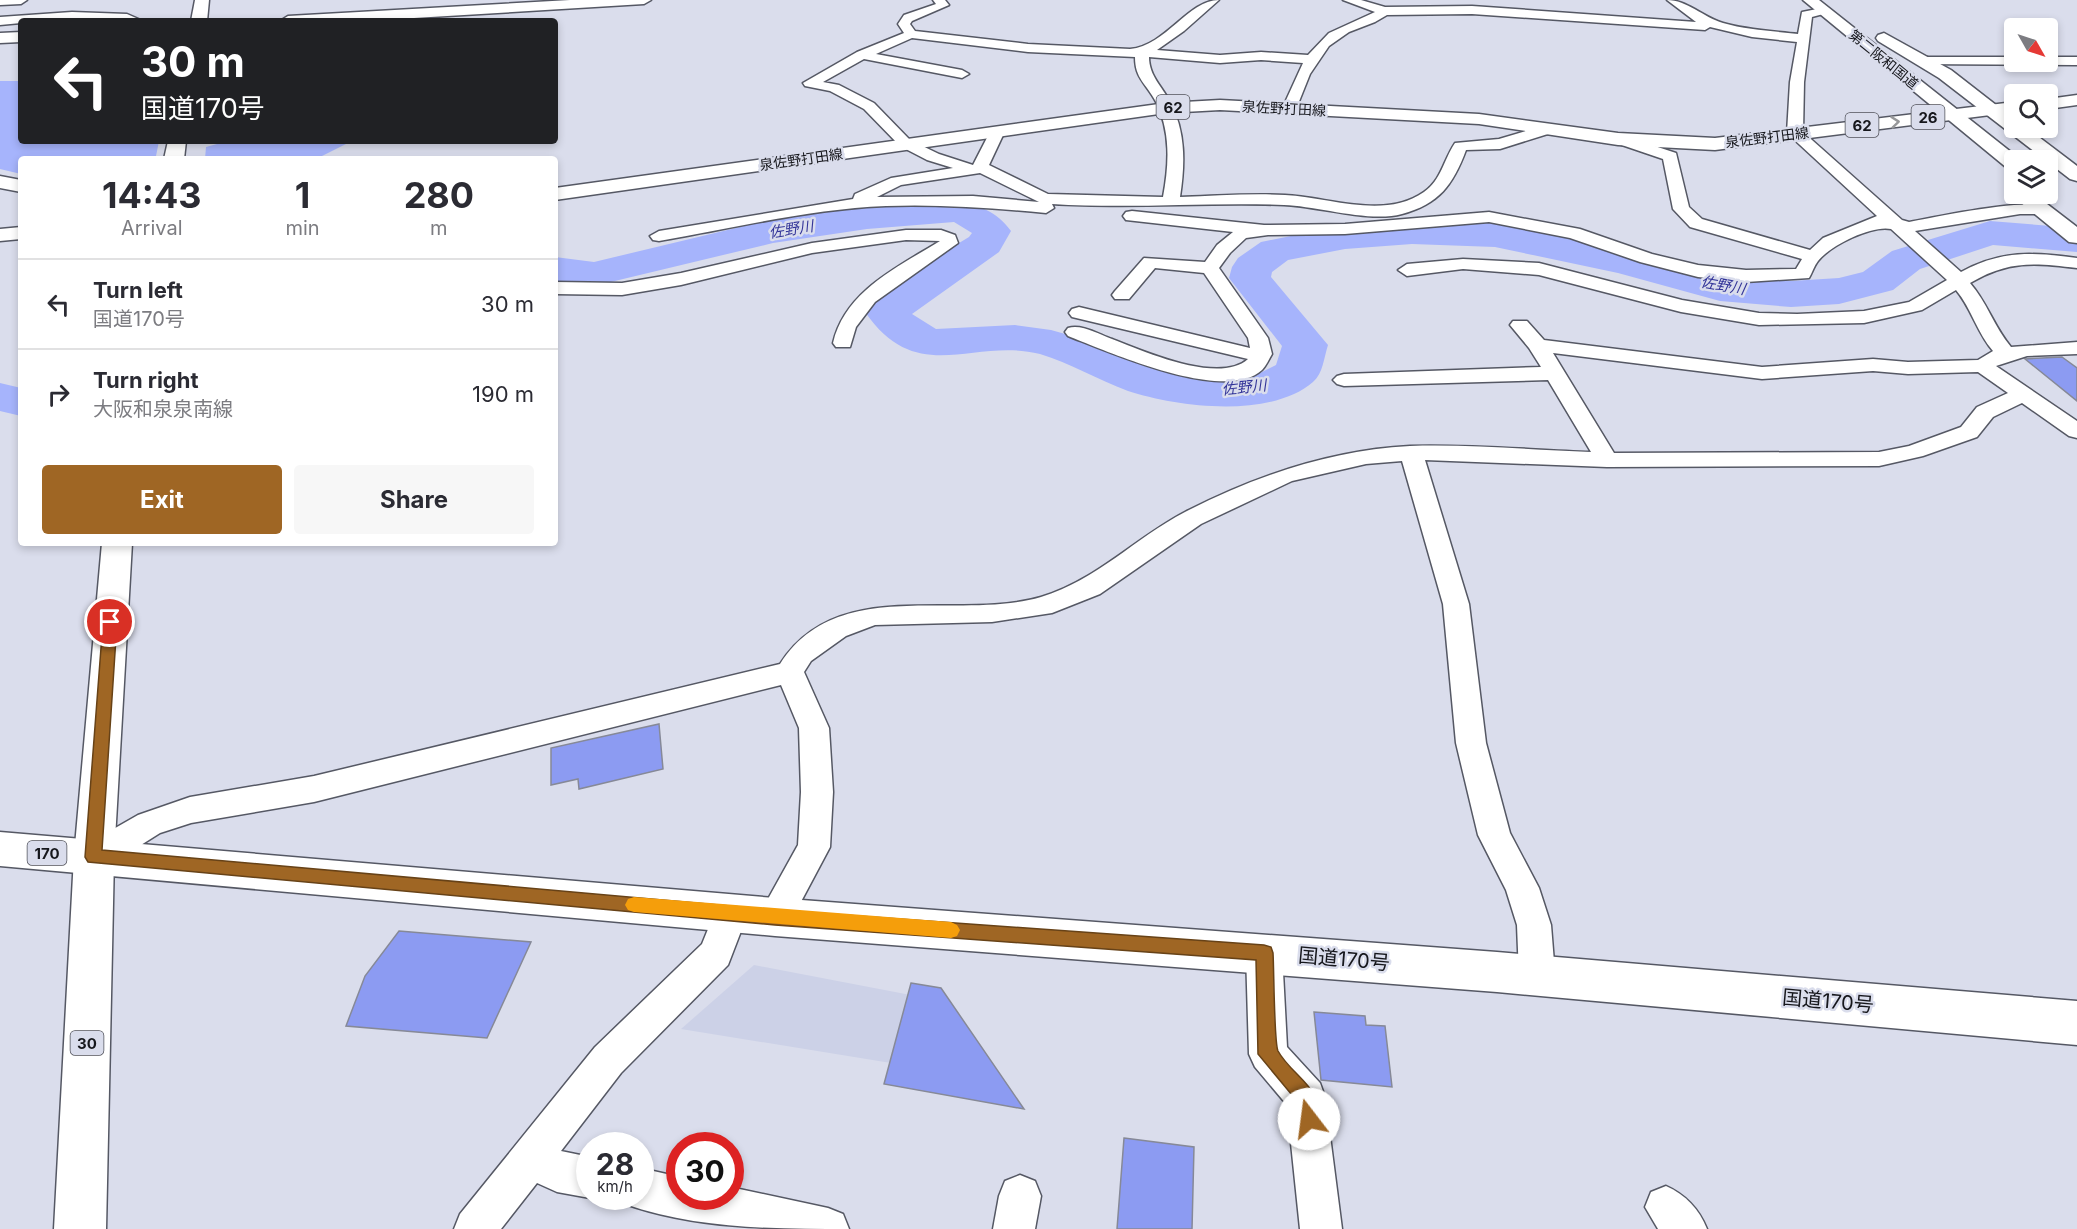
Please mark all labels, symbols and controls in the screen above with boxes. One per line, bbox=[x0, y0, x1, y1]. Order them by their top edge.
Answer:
north arrow bbox=[2004, 18, 2058, 72]
map controls bbox=[2004, 18, 2058, 204]
street label: 第二阪和国道 bbox=[1846, 26, 1922, 92]
text: 30 m bbox=[141, 36, 245, 87]
icon: left bbox=[42, 42, 120, 120]
button: search bbox=[2004, 84, 2058, 138]
text: 国道170号 bbox=[141, 92, 265, 125]
road number: 62 bbox=[1156, 95, 1190, 119]
street label: 泉佐野打田線 bbox=[1242, 97, 1326, 119]
road number: 26 bbox=[1912, 105, 1944, 129]
road number: 62 bbox=[1846, 113, 1878, 137]
one-way arrow bbox=[1890, 116, 1900, 129]
street label: 泉佐野打田線 bbox=[1724, 123, 1810, 151]
street label: 泉佐野打田線 bbox=[758, 145, 844, 173]
button: layers bbox=[2004, 150, 2058, 204]
text: 14:43 bbox=[102, 173, 201, 217]
text: 1 bbox=[295, 173, 310, 217]
text: 280 bbox=[404, 173, 474, 217]
text: Arrival bbox=[121, 216, 183, 240]
text: min bbox=[285, 216, 320, 240]
text: m bbox=[430, 216, 448, 240]
water label: 佐野川 bbox=[767, 216, 817, 242]
water label: 佐野川 bbox=[1699, 272, 1749, 299]
text: Turn left bbox=[93, 277, 183, 303]
icon: left bbox=[42, 288, 75, 321]
text: 30 m bbox=[481, 291, 534, 317]
text: 国道170号 bbox=[93, 307, 185, 331]
text: Turn right bbox=[93, 367, 199, 393]
water label: 佐野川 bbox=[1221, 375, 1269, 399]
icon: right bbox=[42, 378, 75, 411]
text: 190 m bbox=[472, 381, 534, 407]
text: 大阪和泉泉南線 bbox=[93, 397, 233, 421]
button: Exit bbox=[42, 465, 282, 534]
button: Share bbox=[294, 465, 534, 534]
pin bbox=[84, 596, 135, 647]
icon: arrive bbox=[93, 605, 126, 638]
road number: 170 bbox=[28, 841, 66, 865]
street label: 国道170号 bbox=[1297, 943, 1391, 975]
street label: 国道170号 bbox=[1781, 985, 1875, 1017]
road number: 30 bbox=[70, 1031, 104, 1055]
position arrow bbox=[1277, 1087, 1341, 1151]
speed limit sign: 30 bbox=[666, 1132, 744, 1210]
text: 28 bbox=[596, 1146, 634, 1182]
text: km/h bbox=[597, 1177, 633, 1196]

